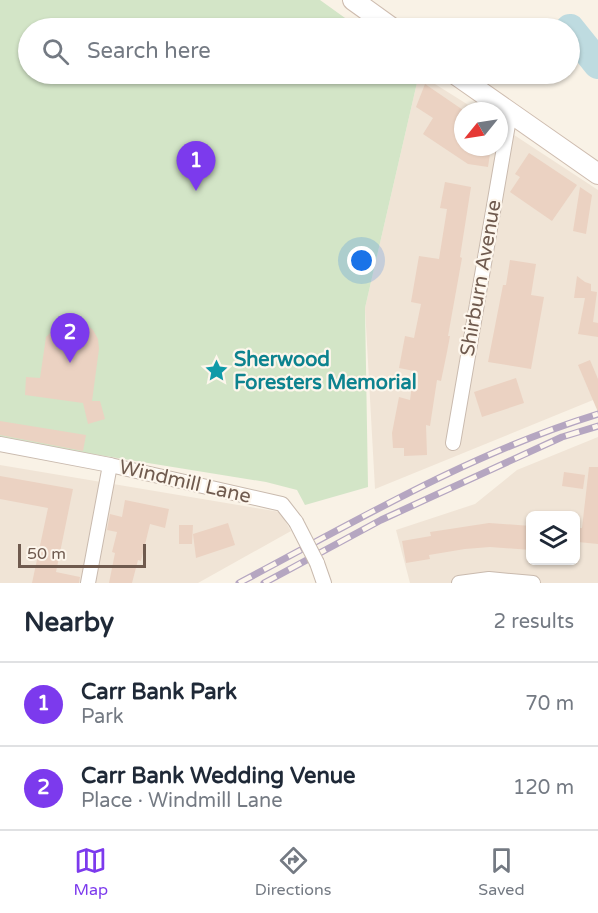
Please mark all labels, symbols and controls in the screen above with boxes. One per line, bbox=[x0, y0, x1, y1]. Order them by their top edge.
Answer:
search box bbox=[18, 18, 580, 84]
icon: search bbox=[39, 35, 72, 68]
text: Search here bbox=[87, 38, 211, 64]
north arrow bbox=[454, 102, 508, 156]
pin: 1 bbox=[176, 142, 216, 191]
street label: Shirburn Avenue bbox=[455, 198, 507, 358]
your location bbox=[347, 246, 376, 275]
pin: 2 bbox=[50, 314, 90, 363]
place label: Sherwood Foresters Memorial bbox=[234, 348, 417, 395]
place icon: Sherwood Foresters Memorial bbox=[203, 358, 229, 384]
street label: Windmill Lane bbox=[117, 455, 253, 509]
map controls bbox=[526, 511, 580, 565]
button: layers bbox=[526, 511, 580, 565]
scale bar bbox=[18, 541, 146, 568]
text: 50 m bbox=[27, 544, 66, 564]
text: Nearby bbox=[24, 607, 114, 638]
text: 2 results bbox=[494, 610, 574, 634]
text: Carr Bank Park bbox=[81, 679, 237, 705]
text: 1 bbox=[37, 692, 50, 716]
text: 70 m bbox=[525, 692, 574, 716]
text: Park bbox=[81, 705, 124, 729]
text: Carr Bank Wedding Venue bbox=[81, 763, 356, 789]
text: 2 bbox=[37, 776, 50, 800]
text: 120 m bbox=[513, 776, 574, 800]
text: Place · Windmill Lane bbox=[81, 789, 283, 813]
tab: Map bbox=[73, 844, 108, 900]
tab: Directions bbox=[255, 844, 331, 900]
tab: Saved bbox=[478, 844, 525, 900]

